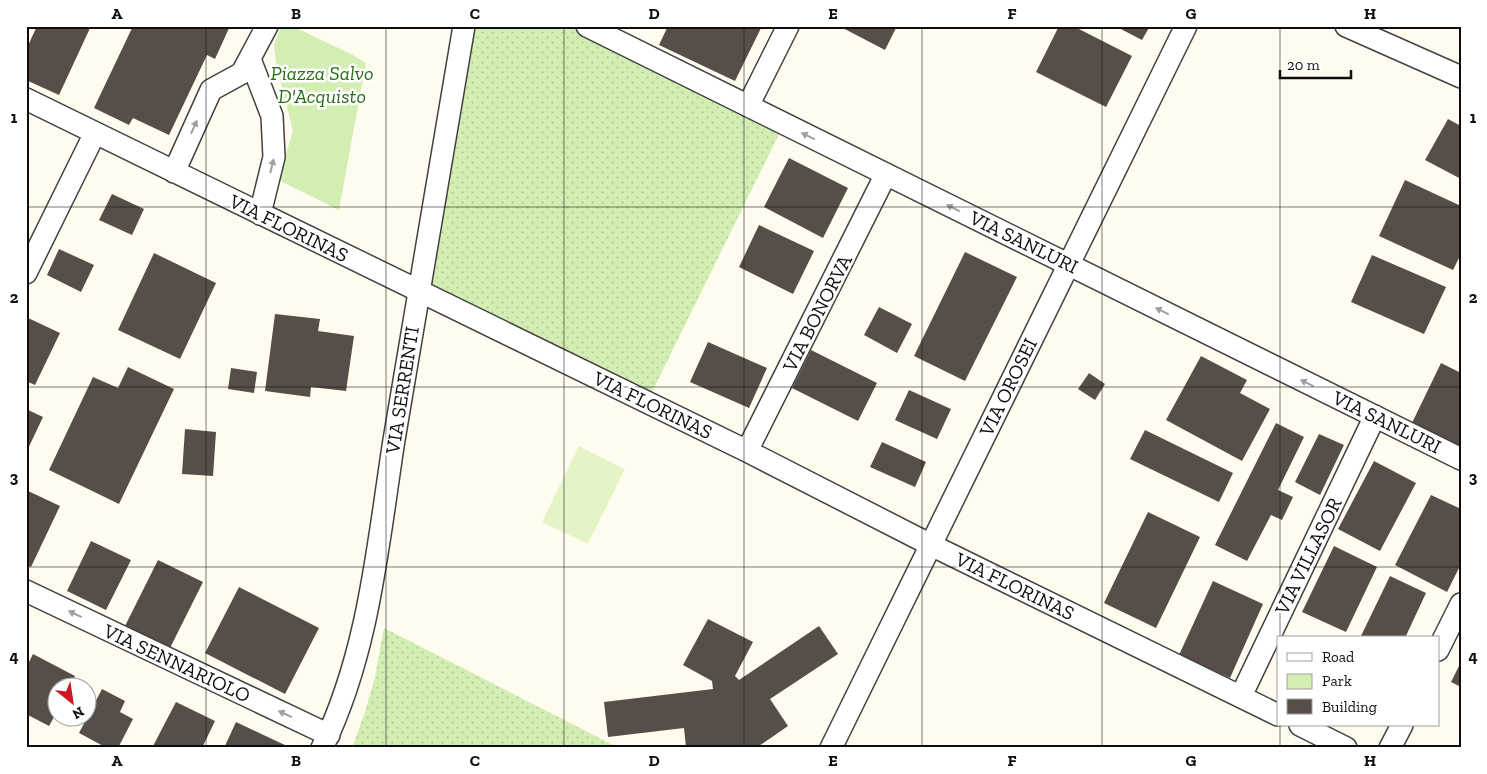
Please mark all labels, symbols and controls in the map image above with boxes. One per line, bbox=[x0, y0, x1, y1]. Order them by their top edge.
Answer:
text: A bbox=[112, 4, 123, 23]
text: B bbox=[291, 4, 301, 23]
text: C bbox=[470, 4, 480, 23]
text: D bbox=[648, 4, 660, 23]
text: E bbox=[828, 4, 838, 23]
text: F bbox=[1007, 4, 1017, 23]
text: G bbox=[1186, 4, 1197, 23]
text: H bbox=[1364, 4, 1376, 23]
scale bar bbox=[1280, 48, 1351, 80]
text: 20 m bbox=[1287, 56, 1320, 74]
park label: Piazza Salvo D'Acquisto bbox=[271, 61, 373, 108]
text: 1 bbox=[11, 108, 18, 127]
text: 1 bbox=[1470, 108, 1477, 127]
one-way arrow bbox=[191, 120, 199, 134]
one-way arrow bbox=[800, 131, 815, 140]
one-way arrow bbox=[268, 159, 276, 174]
street label: VIA FLORINAS bbox=[225, 188, 352, 267]
one-way arrow bbox=[946, 203, 960, 211]
street label: VIA SANLURI bbox=[965, 205, 1082, 279]
street label: VIA BONORVA bbox=[777, 250, 857, 376]
text: 2 bbox=[10, 288, 19, 307]
text: 2 bbox=[1469, 288, 1478, 307]
one-way arrow bbox=[1154, 306, 1169, 315]
street label: VIA SERRENTI bbox=[380, 325, 424, 456]
street label: VIA OROSEI bbox=[973, 334, 1042, 441]
street label: VIA FLORINAS bbox=[589, 365, 716, 444]
one-way arrow bbox=[1300, 379, 1314, 387]
street label: VIA SANLURI bbox=[1328, 385, 1445, 459]
text: 3 bbox=[10, 468, 19, 487]
text: 3 bbox=[1469, 468, 1478, 487]
street label: VIA VILLASOR bbox=[1269, 493, 1347, 619]
street label: VIA FLORINAS bbox=[951, 546, 1078, 625]
one-way arrow bbox=[68, 610, 82, 618]
street label: VIA SENNARIOLO bbox=[99, 618, 254, 707]
legend bbox=[1277, 636, 1440, 726]
text: 4 bbox=[9, 647, 19, 666]
text: 4 bbox=[1468, 647, 1478, 666]
text: Road bbox=[1322, 648, 1355, 666]
text: Park bbox=[1322, 672, 1352, 690]
north arrow bbox=[48, 676, 98, 726]
text: Building bbox=[1322, 698, 1377, 716]
text: N bbox=[69, 703, 87, 723]
one-way arrow bbox=[278, 710, 292, 718]
text: A bbox=[112, 751, 123, 770]
text: B bbox=[291, 751, 301, 770]
text: C bbox=[470, 751, 480, 770]
text: D bbox=[648, 751, 660, 770]
text: E bbox=[828, 751, 838, 770]
text: F bbox=[1007, 751, 1017, 770]
text: G bbox=[1186, 751, 1197, 770]
text: H bbox=[1364, 751, 1376, 770]

